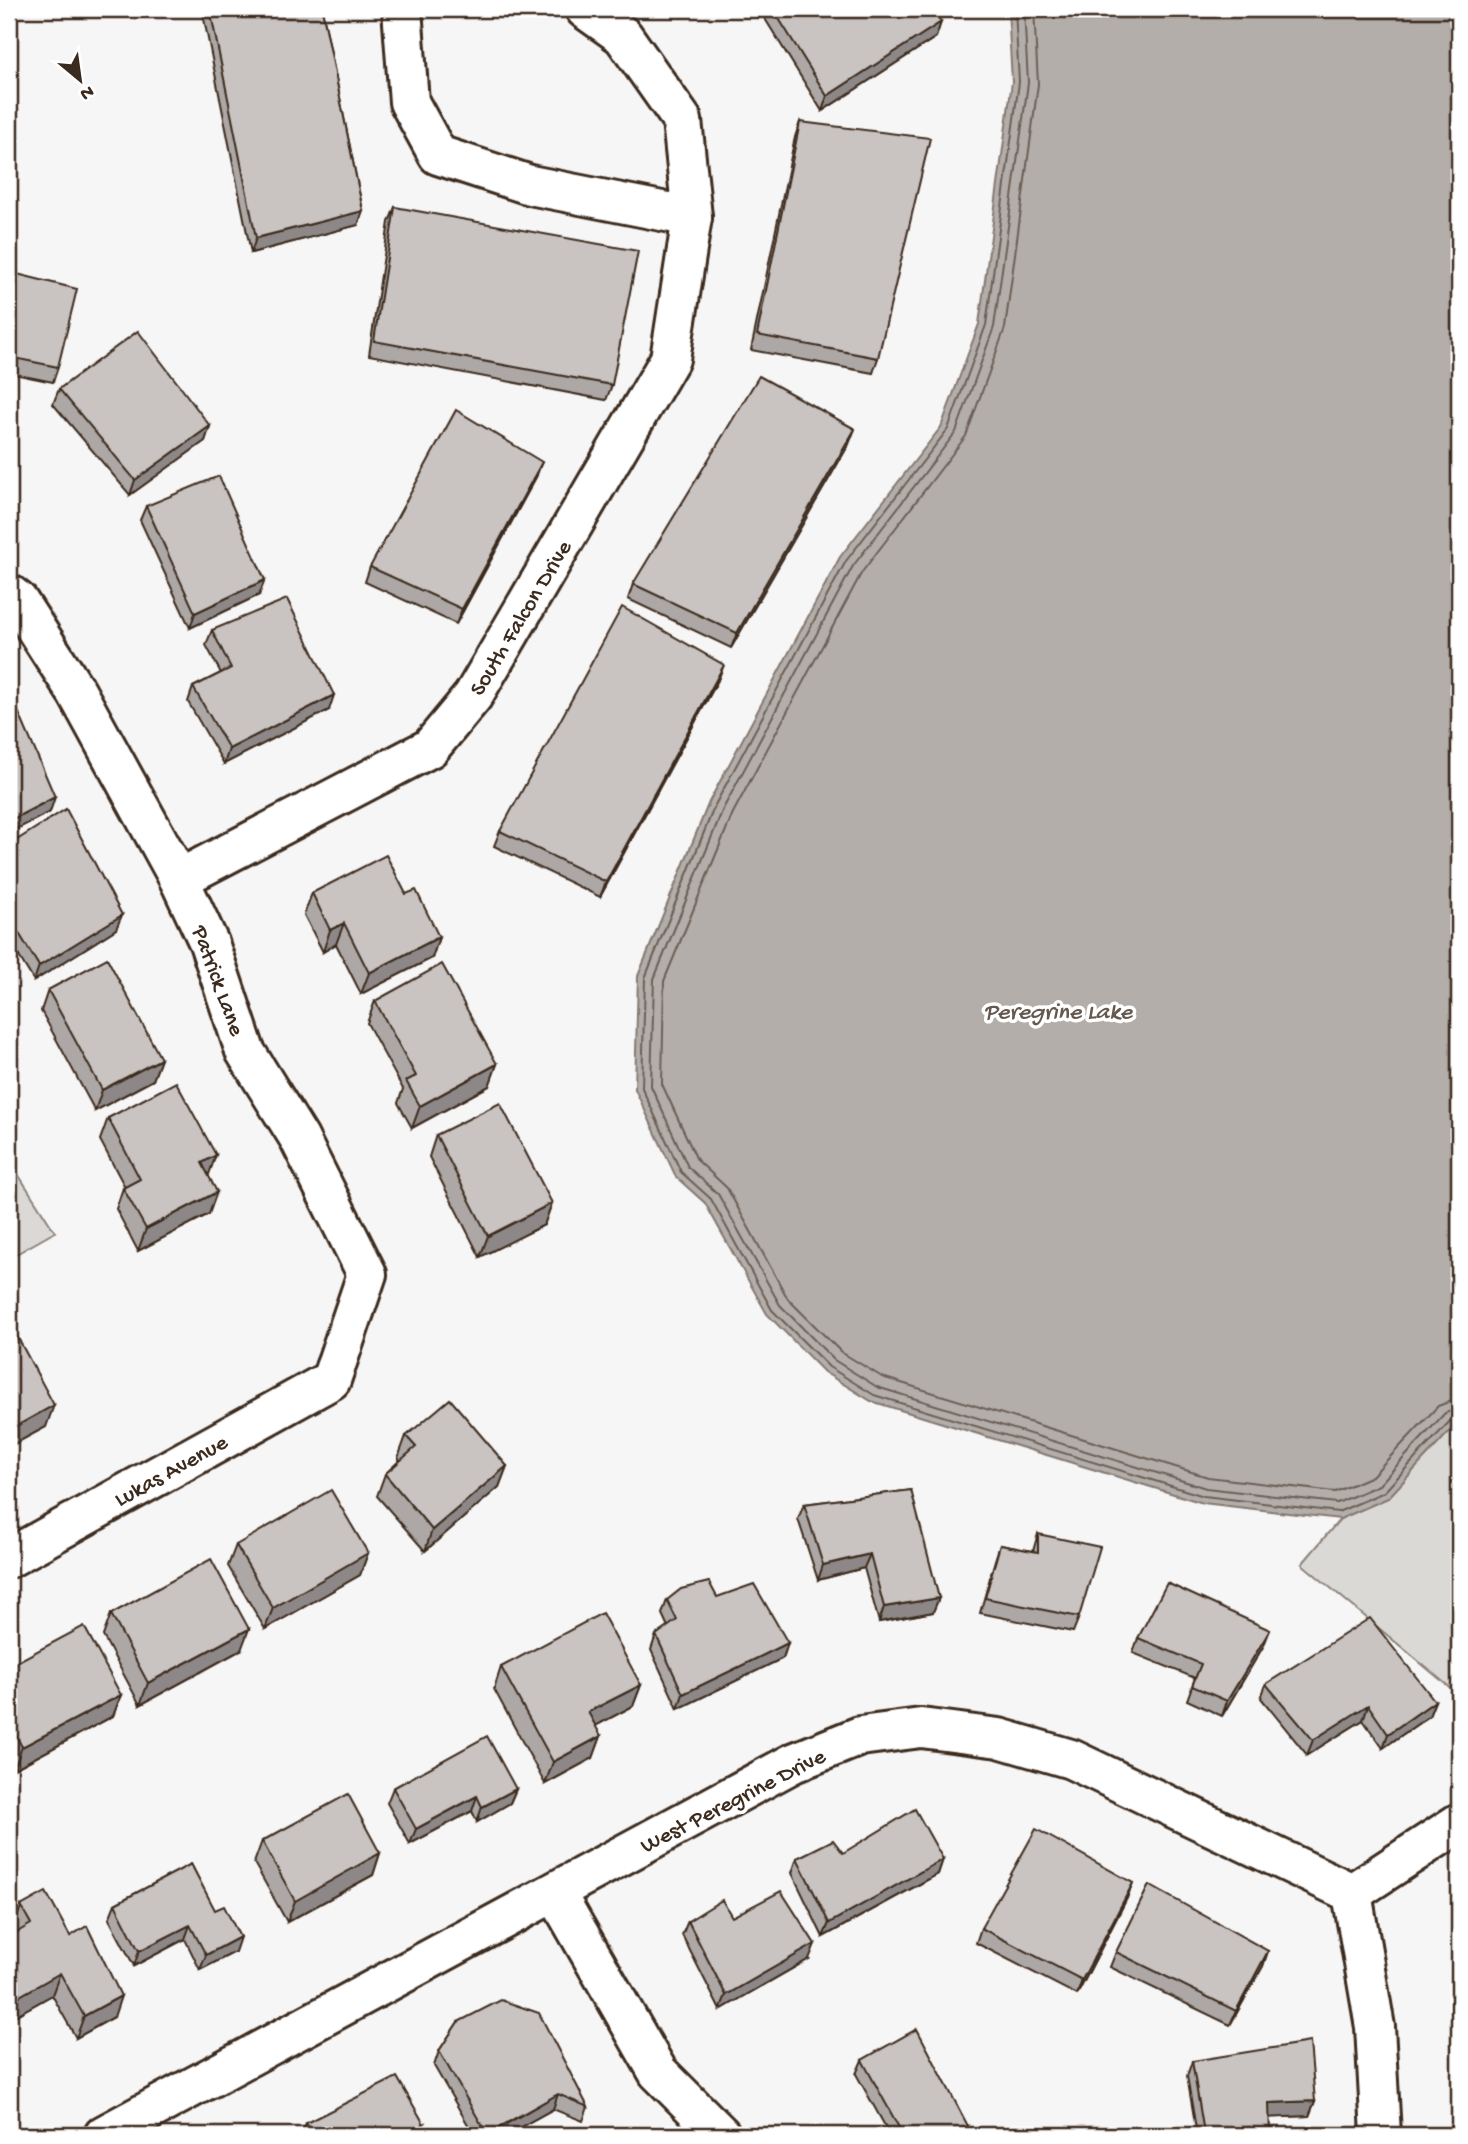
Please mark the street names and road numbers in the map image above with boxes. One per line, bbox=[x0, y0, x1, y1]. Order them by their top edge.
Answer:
street label: South Falcon Drive bbox=[465, 535, 580, 701]
street label: Patrick Lane bbox=[184, 921, 250, 1041]
street label: Lukas Avenue bbox=[110, 1429, 234, 1514]
street label: West Peregrine Drive bbox=[637, 1743, 832, 1860]

